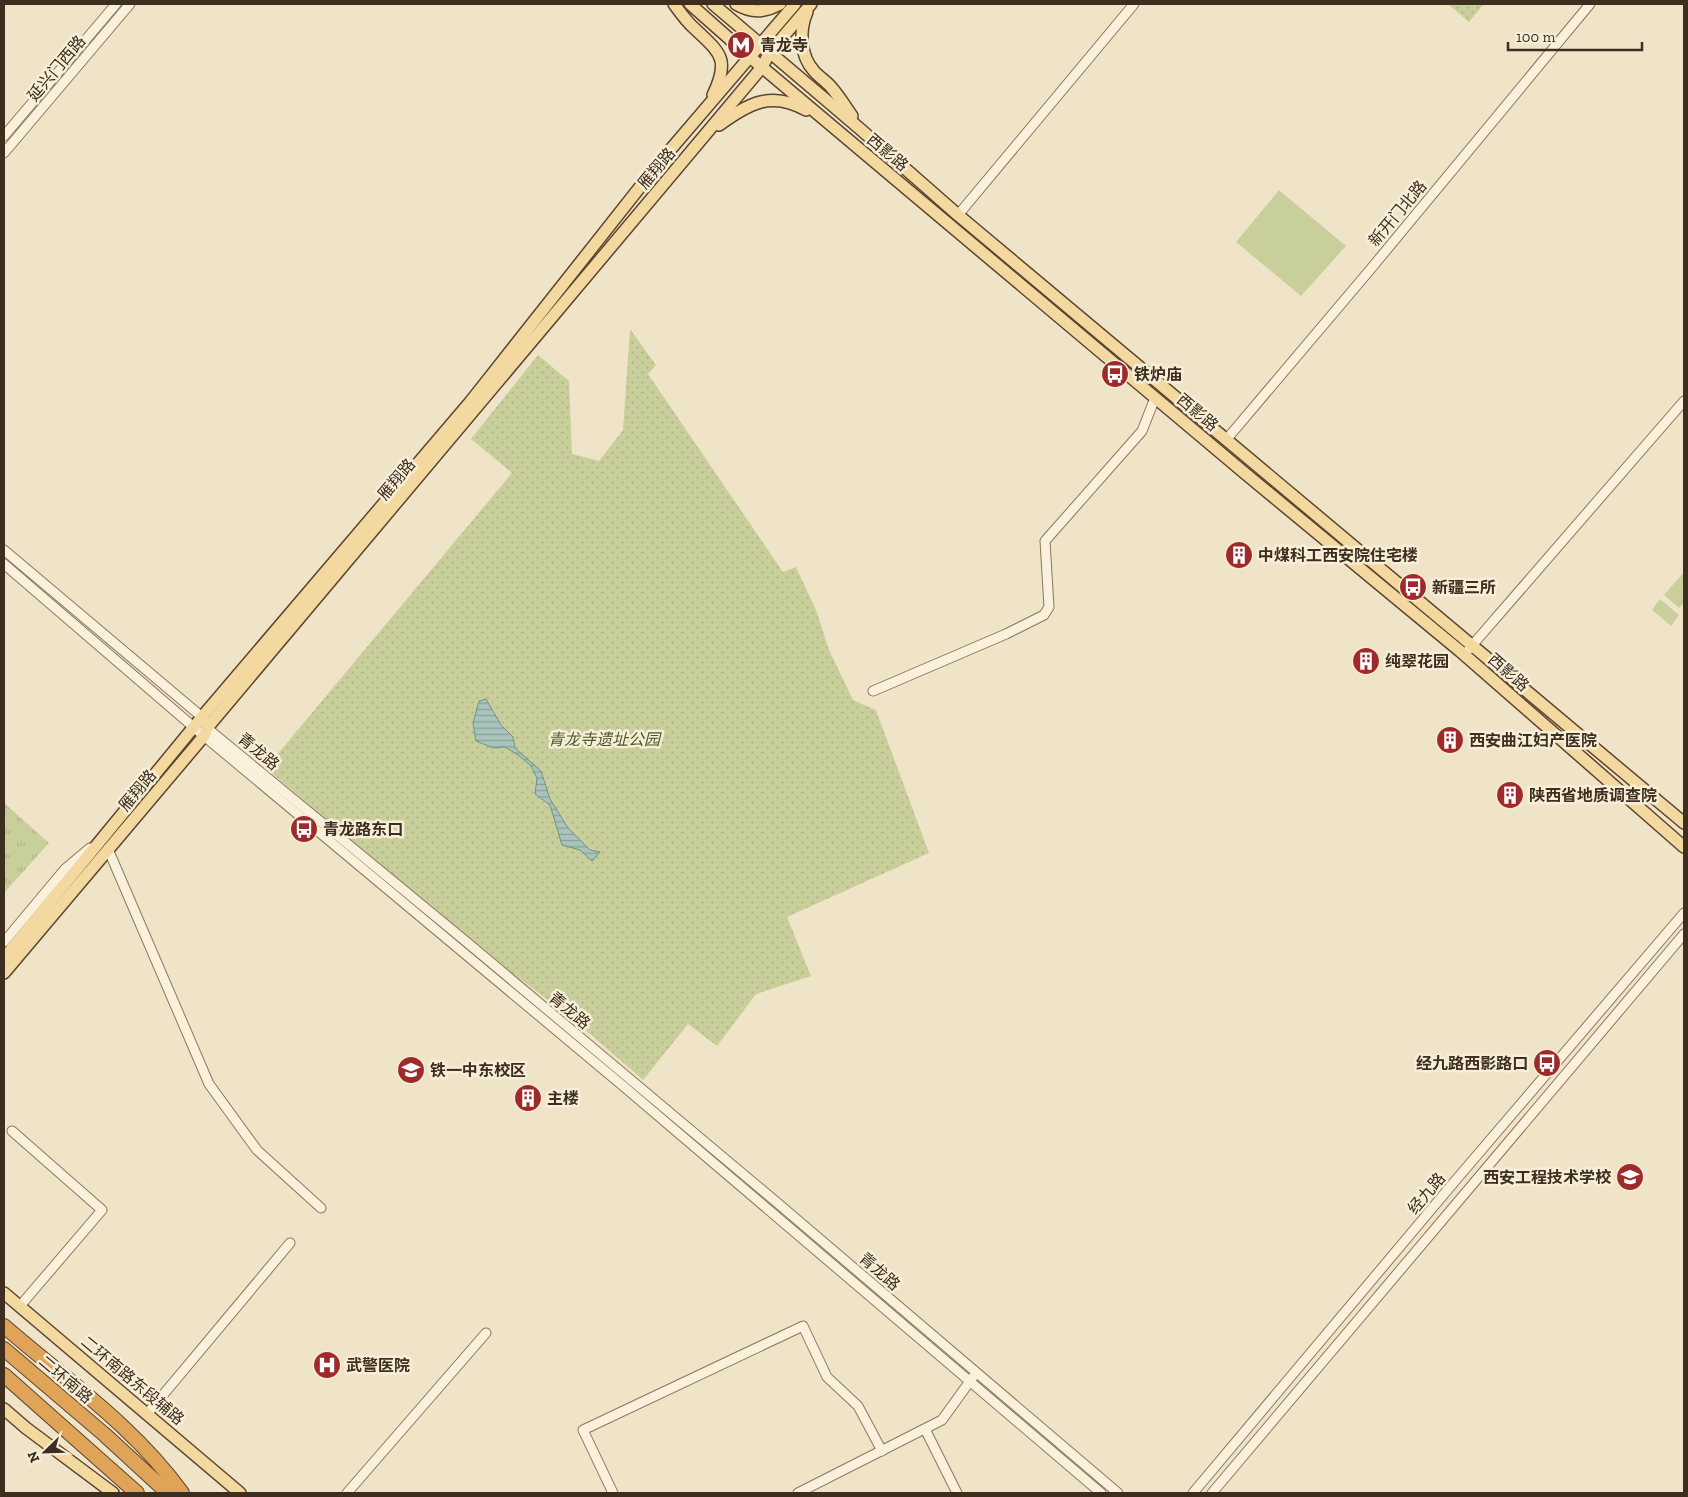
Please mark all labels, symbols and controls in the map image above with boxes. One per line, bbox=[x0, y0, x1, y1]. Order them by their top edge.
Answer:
scale bar bbox=[1508, 20, 1642, 52]
text: 100 m bbox=[1516, 28, 1555, 46]
metro station icon: 青龙寺 bbox=[726, 30, 756, 60]
street label: 延兴门西路 bbox=[23, 32, 89, 105]
place label: 青龙寺 bbox=[760, 36, 808, 55]
street label: 西影路 bbox=[863, 130, 912, 175]
street label: 雁翔路 bbox=[634, 144, 679, 193]
street label: 新开门北路 bbox=[1364, 177, 1430, 250]
bus stop icon: 铁炉庙 bbox=[1100, 359, 1130, 389]
place label: 铁炉庙 bbox=[1134, 365, 1182, 384]
street label: 西影路 bbox=[1173, 390, 1222, 435]
street label: 雁翔路 bbox=[374, 455, 419, 504]
building icon: 中煤科工西安院住宅楼 bbox=[1224, 540, 1254, 570]
place label: 中煤科工西安院住宅楼 bbox=[1258, 546, 1418, 565]
bus stop icon: 新疆三所 bbox=[1398, 572, 1428, 602]
place label: 新疆三所 bbox=[1432, 578, 1496, 597]
building icon: 纯翠花园 bbox=[1351, 646, 1381, 676]
street label: 西影路 bbox=[1484, 649, 1533, 695]
place label: 纯翠花园 bbox=[1385, 652, 1449, 671]
building icon: 西安曲江妇产医院 bbox=[1435, 725, 1465, 755]
street label: 青龙路 bbox=[234, 729, 283, 774]
park label: 青龙寺遗址公园 bbox=[548, 730, 662, 749]
place label: 西安曲江妇产医院 bbox=[1469, 731, 1597, 750]
street label: 雁翔路 bbox=[115, 766, 160, 815]
building icon: 陕西省地质调查院 bbox=[1495, 780, 1525, 810]
place label: 陕西省地质调查院 bbox=[1529, 786, 1657, 805]
bus stop icon: 青龙路东口 bbox=[289, 814, 319, 844]
place label: 青龙路东口 bbox=[323, 820, 403, 839]
street label: 青龙路 bbox=[545, 988, 594, 1033]
bus stop icon: 经九路西影路口 bbox=[1532, 1048, 1562, 1078]
place label: 经九路西影路口 bbox=[1416, 1054, 1528, 1073]
school or university icon: 铁一中东校区 bbox=[396, 1055, 426, 1085]
place label: 铁一中东校区 bbox=[430, 1061, 526, 1080]
building icon: 主楼 bbox=[513, 1083, 543, 1113]
place label: 主楼 bbox=[547, 1089, 579, 1108]
school or university icon: 西安工程技术学校 bbox=[1615, 1162, 1645, 1192]
place label: 西安工程技术学校 bbox=[1483, 1168, 1612, 1187]
street label: 经九路 bbox=[1404, 1169, 1449, 1218]
street label: 青龙路 bbox=[855, 1248, 904, 1294]
street label: 二环南路东段辅路 bbox=[78, 1332, 188, 1429]
hospital icon: 武警医院 bbox=[312, 1350, 342, 1380]
street label: 二环南路 bbox=[35, 1352, 96, 1407]
place label: 武警医院 bbox=[346, 1356, 410, 1375]
north arrow bbox=[20, 1427, 70, 1477]
text: N bbox=[23, 1448, 43, 1465]

